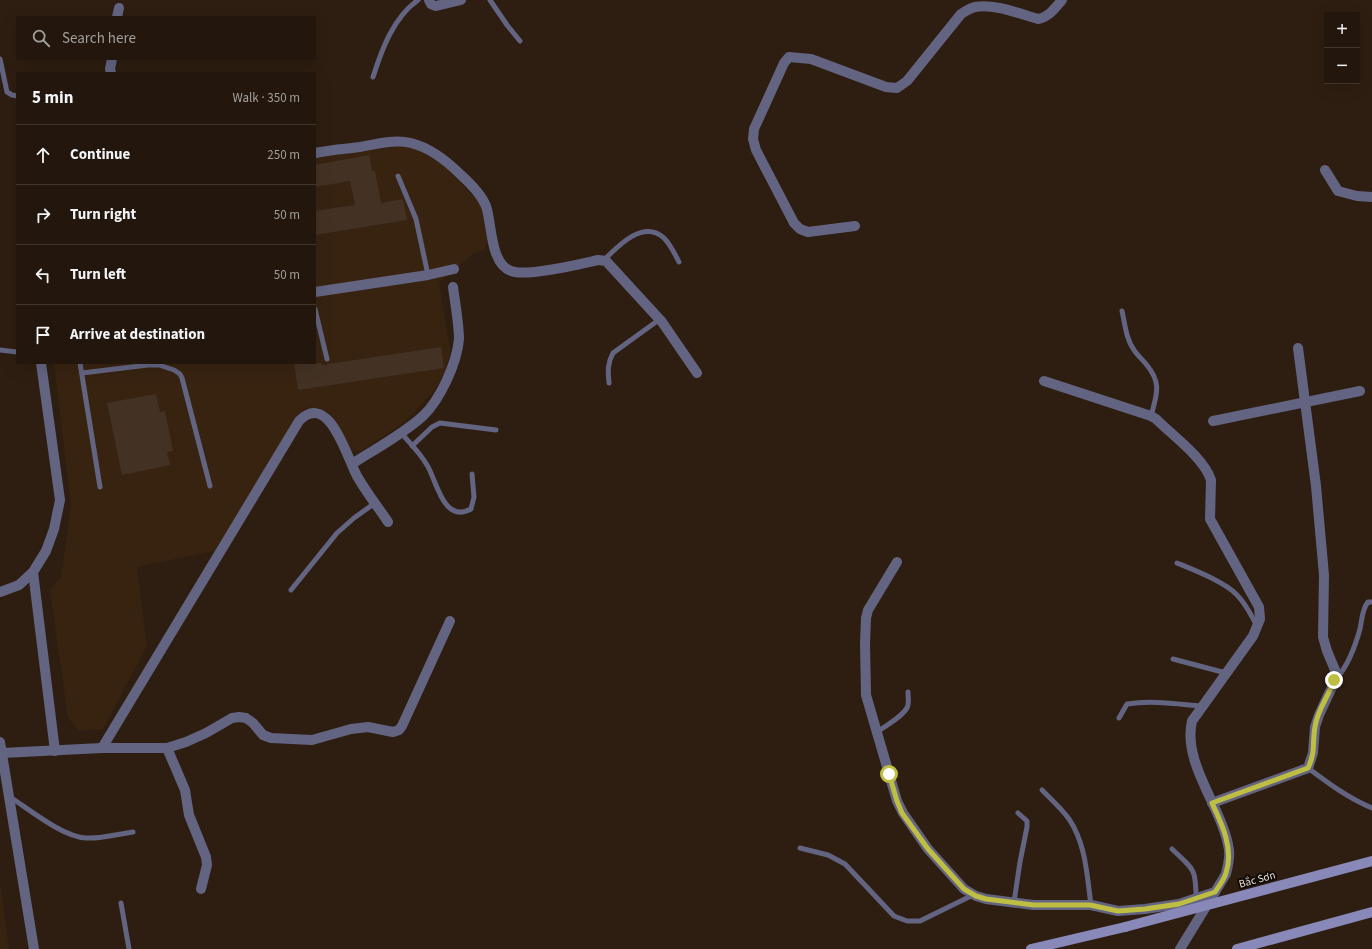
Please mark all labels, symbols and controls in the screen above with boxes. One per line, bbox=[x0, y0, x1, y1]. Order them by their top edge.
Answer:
map controls bbox=[1324, 12, 1360, 84]
button: + bbox=[1324, 12, 1360, 48]
search box bbox=[16, 16, 316, 60]
icon: search bbox=[30, 27, 52, 49]
text: Search here bbox=[62, 28, 136, 49]
button: − bbox=[1324, 48, 1360, 84]
text: 5 min bbox=[32, 86, 73, 110]
text: Walk · 350 m bbox=[232, 89, 300, 107]
icon: ahead bbox=[32, 144, 54, 166]
text: Continue bbox=[70, 144, 130, 165]
text: 250 m bbox=[267, 146, 300, 164]
icon: right bbox=[32, 204, 54, 226]
text: Turn right bbox=[70, 204, 136, 225]
text: 50 m bbox=[274, 206, 300, 224]
icon: left bbox=[32, 264, 54, 286]
text: Turn left bbox=[70, 264, 126, 285]
text: 50 m bbox=[274, 266, 300, 284]
icon: arrive bbox=[32, 324, 54, 346]
text: Arrive at destination bbox=[70, 324, 205, 345]
route end bbox=[1325, 671, 1343, 689]
route start bbox=[880, 765, 898, 783]
street label: Bắc Sơn bbox=[1237, 867, 1277, 892]

